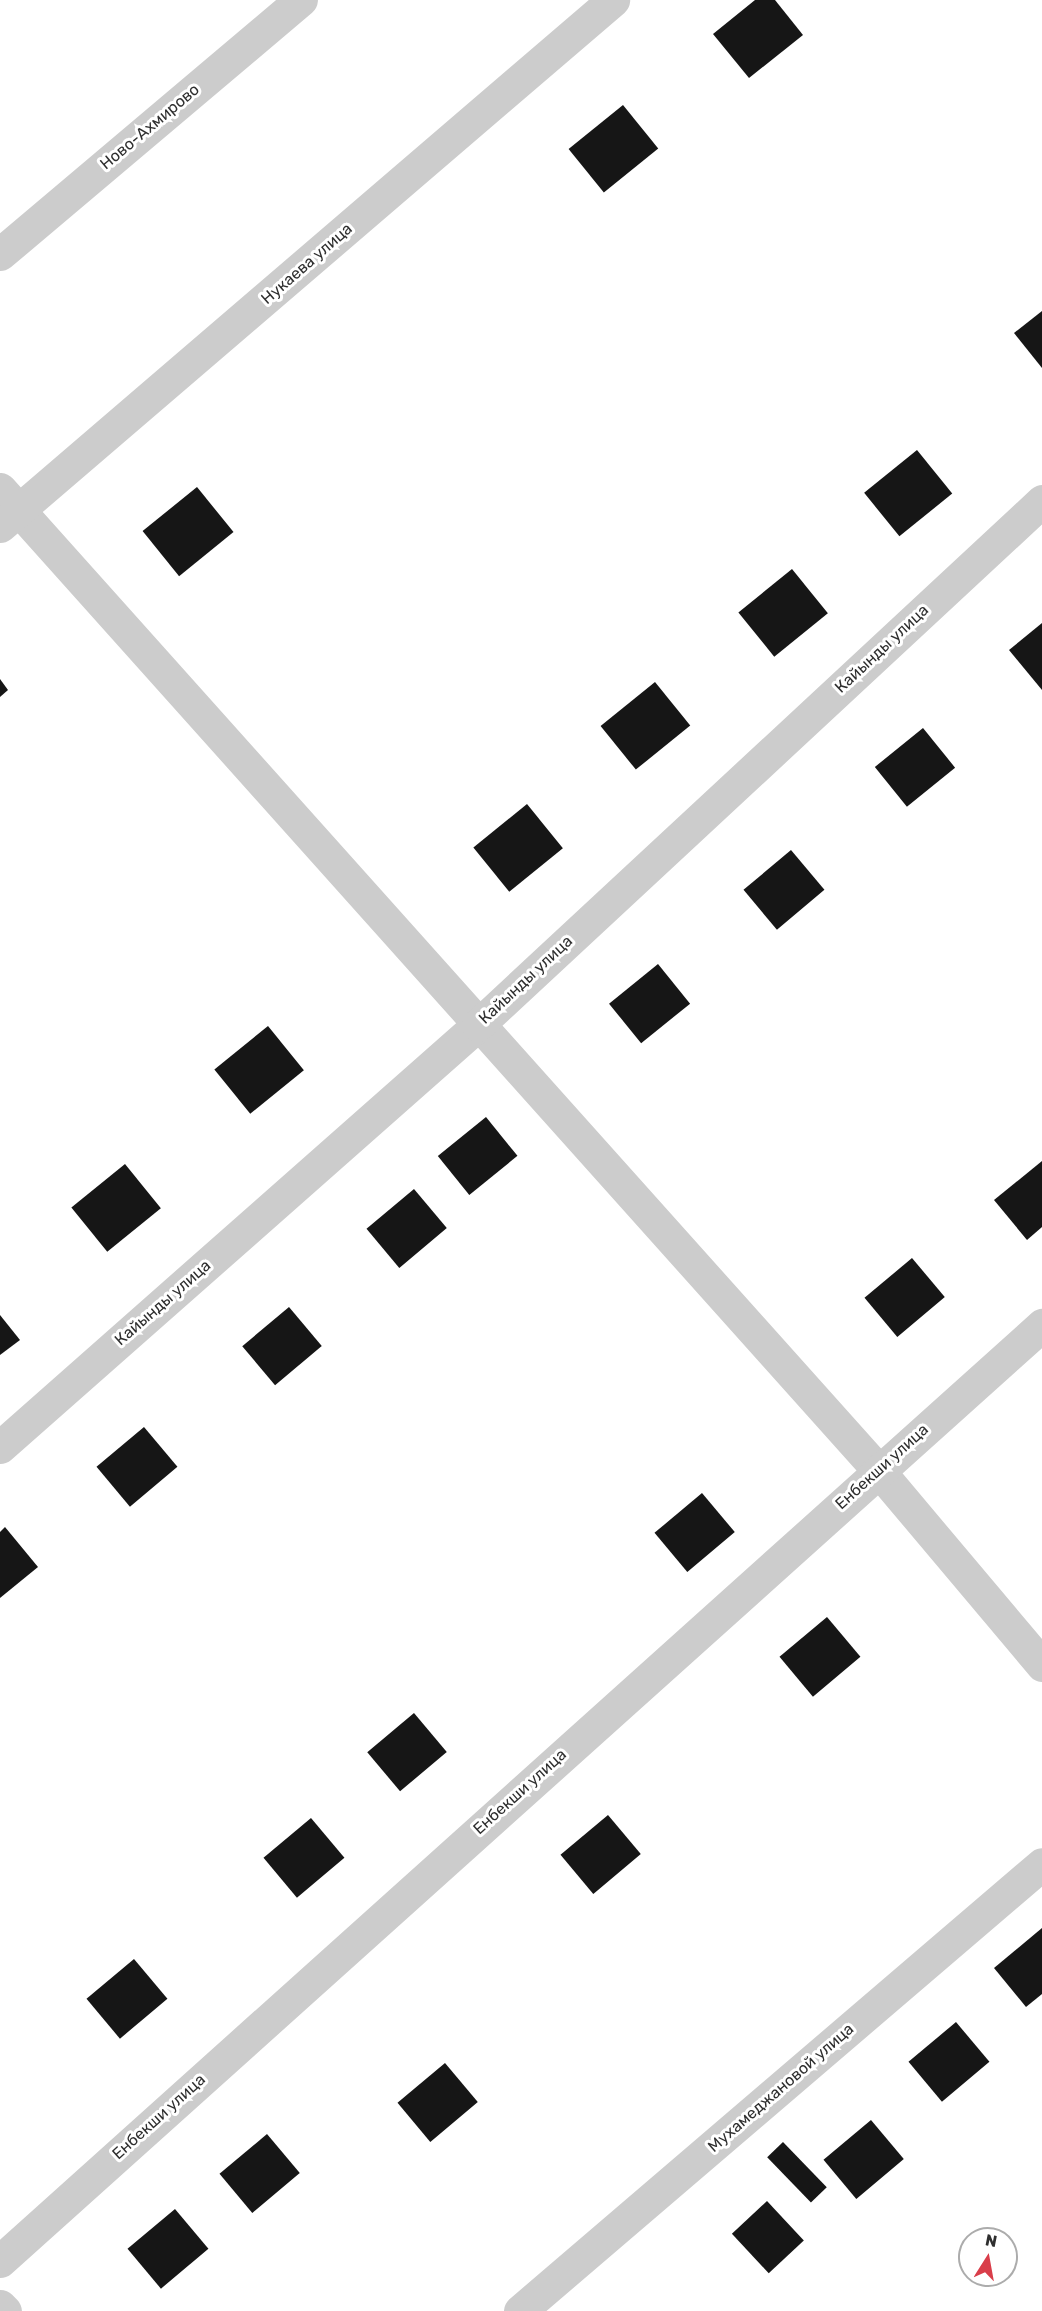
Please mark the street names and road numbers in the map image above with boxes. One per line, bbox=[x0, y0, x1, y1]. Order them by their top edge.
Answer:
street label: Ново-Ахмирово bbox=[97, 80, 203, 174]
street label: Нукаева улица bbox=[258, 219, 356, 309]
street label: Кайынды улица bbox=[831, 601, 933, 697]
street label: Кайынды улица bbox=[475, 932, 577, 1028]
street label: Кайынды улица bbox=[111, 1256, 215, 1350]
street label: Енбекши улица bbox=[832, 1420, 932, 1514]
street label: Енбекши улица bbox=[470, 1745, 570, 1839]
street label: Мухамеджановой улица bbox=[704, 2019, 858, 2157]
street label: Енбекши улица bbox=[109, 2070, 209, 2164]

